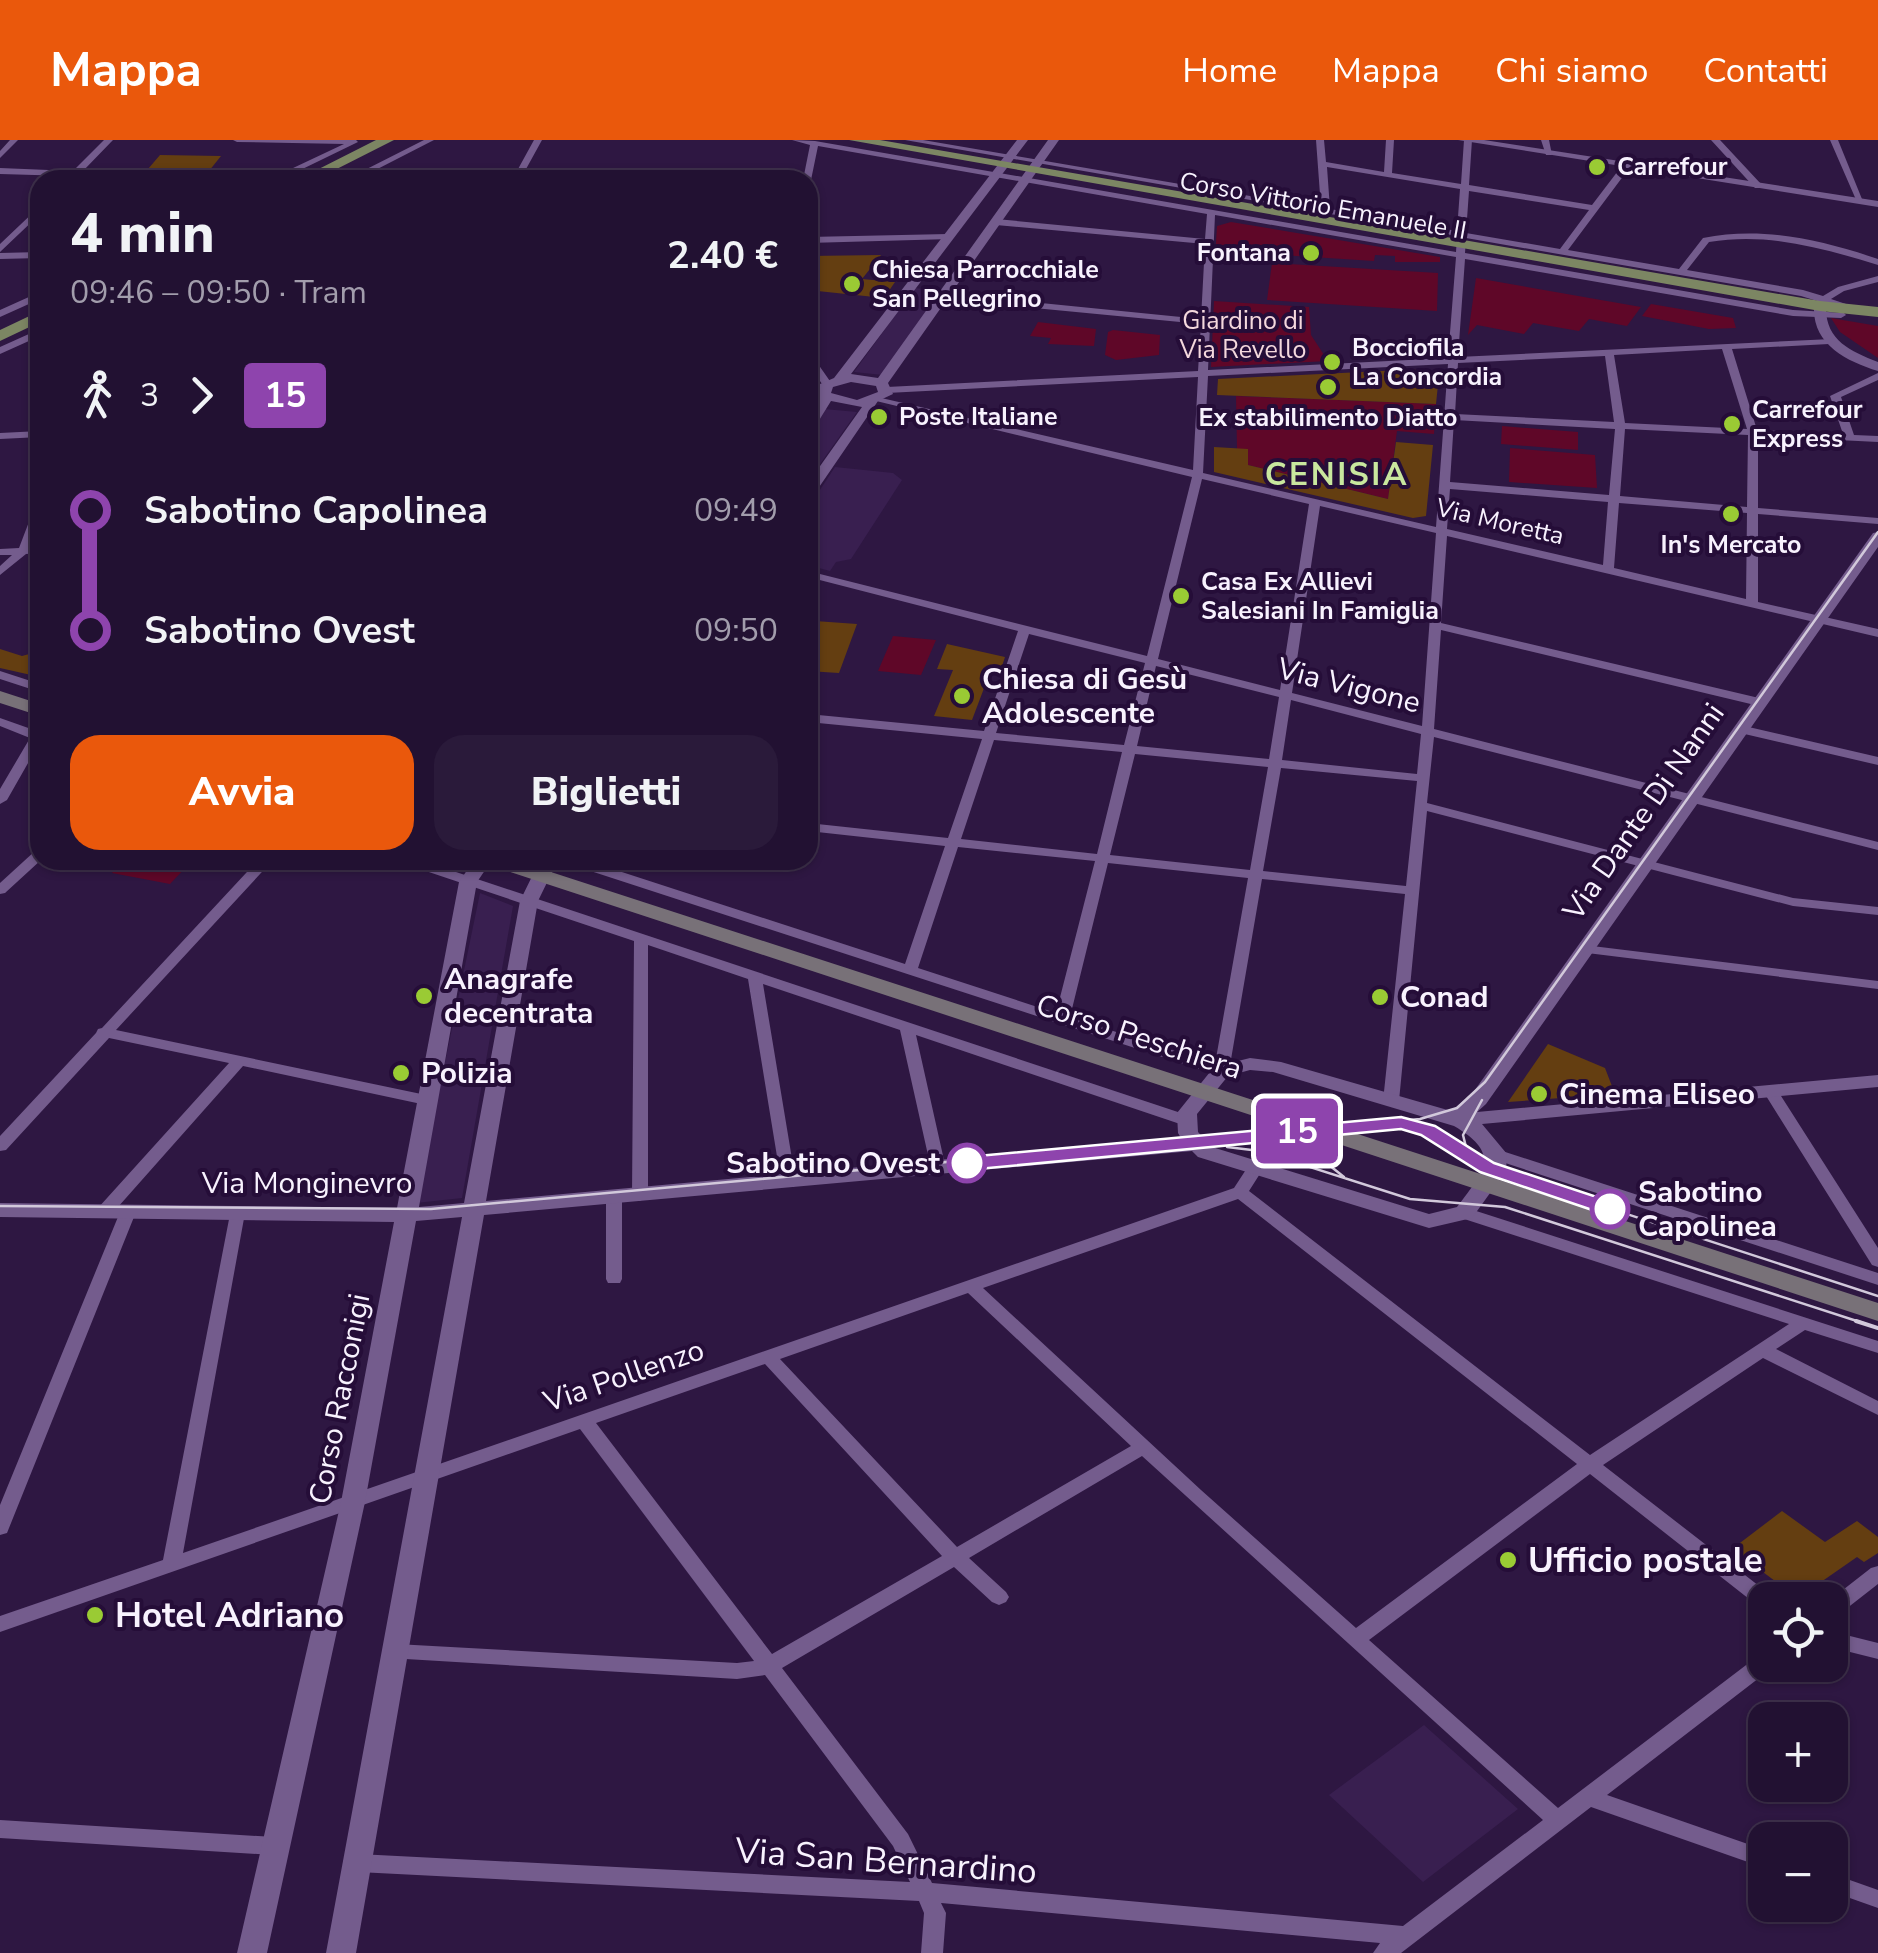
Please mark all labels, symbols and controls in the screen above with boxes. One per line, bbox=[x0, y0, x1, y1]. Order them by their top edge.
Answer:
text: Mappa bbox=[50, 37, 202, 103]
text: Home bbox=[1182, 47, 1277, 94]
text: Mappa bbox=[1332, 47, 1440, 94]
text: Chi siamo bbox=[1495, 47, 1648, 94]
text: Contatti bbox=[1703, 47, 1828, 94]
place label: Carrefour bbox=[1617, 150, 1728, 184]
marker: Carrefour bbox=[1586, 156, 1608, 178]
street label: Corso Vittorio Emanuele II bbox=[1177, 164, 1469, 248]
text: 4 min bbox=[70, 196, 215, 271]
text: 2.40 € bbox=[667, 230, 778, 281]
place label: Fontana bbox=[1197, 236, 1291, 270]
marker: Fontana bbox=[1300, 242, 1322, 264]
place label: Chiesa Parrocchiale San Pellegrino bbox=[872, 253, 1099, 316]
text: 09:46 – 09:50 · Tram bbox=[70, 271, 367, 314]
marker: Chiesa Parrocchiale San Pellegrino bbox=[841, 273, 863, 295]
park label: Giardino di Via Revello bbox=[1179, 304, 1306, 367]
place label: Bocciofila La Concordia bbox=[1352, 331, 1502, 394]
marker: Bocciofila La Concordia bbox=[1321, 351, 1343, 373]
icon: walk bbox=[70, 368, 125, 423]
icon: forward bbox=[174, 368, 229, 423]
text: 15 bbox=[264, 372, 306, 419]
text: 3 bbox=[140, 374, 159, 417]
marker: Ex stabilimento Diatto bbox=[1317, 376, 1339, 398]
place label: Carrefour Express bbox=[1752, 393, 1863, 456]
place label: Poste Italiane bbox=[899, 400, 1057, 434]
place label: Ex stabilimento Diatto bbox=[1198, 401, 1458, 435]
marker: Poste Italiane bbox=[868, 406, 890, 428]
marker: Carrefour Express bbox=[1721, 413, 1743, 435]
district label: CENISIA bbox=[1265, 453, 1409, 496]
text: Sabotino Capolinea bbox=[144, 485, 488, 536]
text: 09:49 bbox=[694, 489, 778, 532]
street label: Via Moretta bbox=[1432, 491, 1567, 553]
marker: In's Mercato bbox=[1720, 503, 1742, 525]
place label: In's Mercato bbox=[1661, 528, 1801, 562]
place label: Casa Ex Allievi Salesiani In Famiglia bbox=[1201, 565, 1439, 628]
marker: Casa Ex Allievi Salesiani In Famiglia bbox=[1170, 585, 1192, 607]
text: Sabotino Ovest bbox=[144, 605, 415, 656]
text: 09:50 bbox=[694, 609, 778, 652]
street label: Via Vigone bbox=[1272, 648, 1425, 724]
place label: Chiesa di Gesù Adolescente bbox=[982, 659, 1187, 734]
marker: Chiesa di Gesù Adolescente bbox=[951, 685, 973, 707]
street label: Via Dante Di Nanni bbox=[1553, 695, 1734, 930]
button: Avvia bbox=[70, 735, 414, 850]
button: Biglietti bbox=[434, 735, 778, 850]
place label: Anagrafe decentrata bbox=[444, 959, 593, 1034]
place label: Conad bbox=[1400, 977, 1489, 1018]
street label: Corso Peschiera bbox=[1031, 984, 1247, 1090]
marker: Anagrafe decentrata bbox=[413, 985, 435, 1007]
marker: Conad bbox=[1369, 986, 1391, 1008]
place label: Polizia bbox=[421, 1053, 513, 1094]
marker: Polizia bbox=[390, 1062, 412, 1084]
place label: Cinema Eliseo bbox=[1559, 1074, 1755, 1115]
marker: Cinema Eliseo bbox=[1528, 1083, 1550, 1105]
line badge: 15 bbox=[1252, 1098, 1342, 1164]
text: 15 bbox=[1276, 1108, 1318, 1155]
place label: Sabotino Ovest bbox=[726, 1143, 940, 1184]
marker: Sabotino Ovest bbox=[948, 1144, 986, 1182]
street label: Via Monginevro bbox=[201, 1163, 412, 1204]
place label: Sabotino Capolinea bbox=[1638, 1172, 1777, 1247]
marker: Sabotino Capolinea bbox=[1591, 1190, 1629, 1228]
street label: Corso Racconigi bbox=[300, 1290, 380, 1508]
street label: Via Pollenzo bbox=[537, 1329, 710, 1423]
place label: Ufficio postale bbox=[1528, 1537, 1763, 1584]
marker: Ufficio postale bbox=[1497, 1549, 1519, 1571]
map controls bbox=[1748, 1582, 1848, 1922]
button: locate bbox=[1748, 1582, 1848, 1682]
place label: Hotel Adriano bbox=[115, 1592, 344, 1639]
marker: Hotel Adriano bbox=[84, 1604, 106, 1626]
button: + bbox=[1748, 1702, 1848, 1802]
button: − bbox=[1748, 1822, 1848, 1922]
street label: Via San Bernardino bbox=[733, 1827, 1038, 1895]

